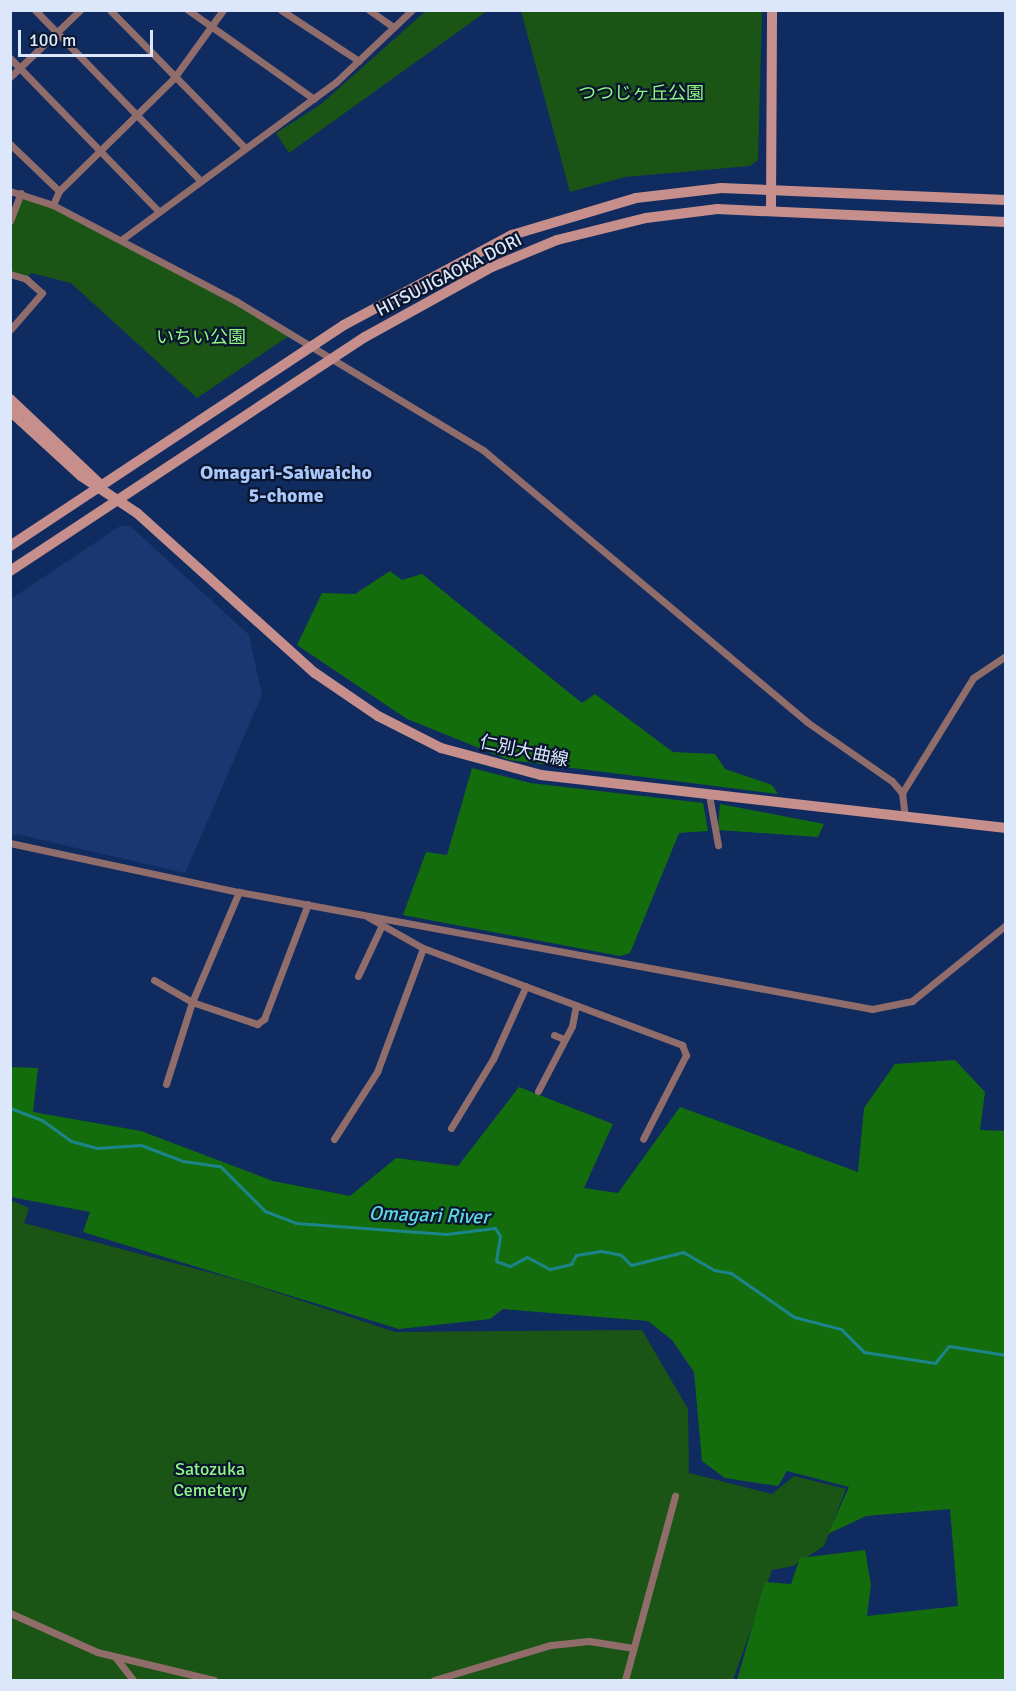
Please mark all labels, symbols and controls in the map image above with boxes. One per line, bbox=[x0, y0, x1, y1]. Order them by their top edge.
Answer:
scale bar bbox=[21, 18, 156, 56]
text: 100 m bbox=[29, 29, 76, 51]
park label: つつじヶ丘公園 bbox=[578, 82, 704, 104]
street label: HITSUJIGAOKA DORI bbox=[372, 229, 526, 321]
park label: いちい公園 bbox=[156, 326, 246, 348]
district label: Omagari-Saiwaicho 5-chome bbox=[200, 460, 372, 507]
street label: 仁別大曲線 bbox=[478, 731, 570, 771]
water label: Omagari River bbox=[368, 1201, 490, 1229]
park label: Satozuka Cemetery bbox=[173, 1459, 247, 1502]

